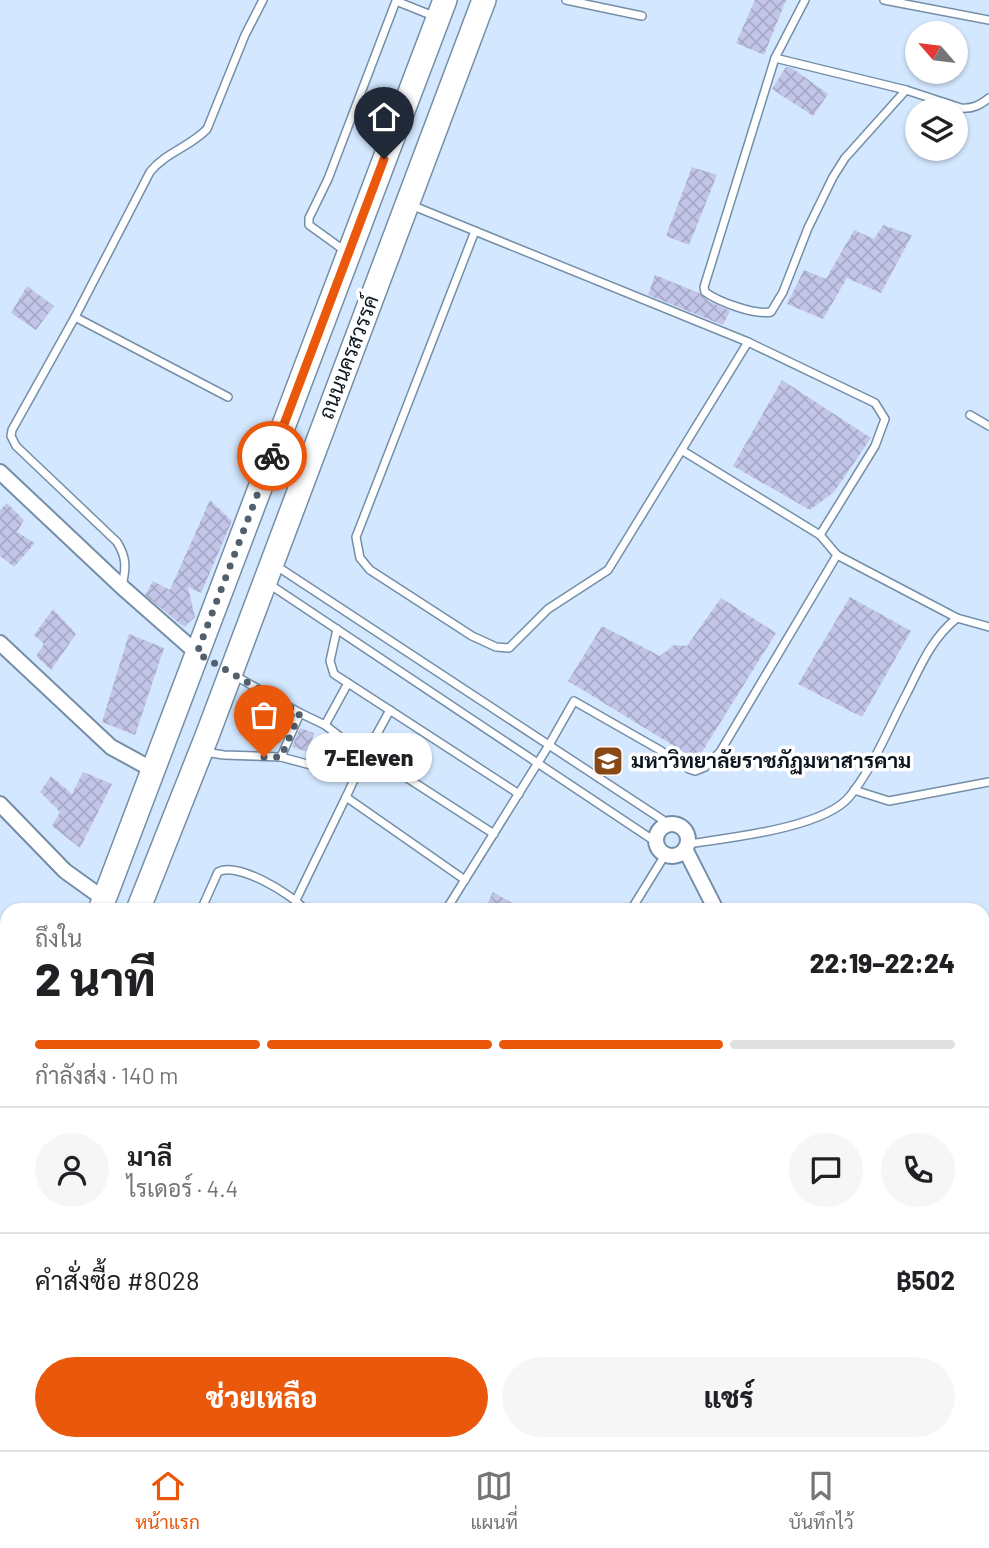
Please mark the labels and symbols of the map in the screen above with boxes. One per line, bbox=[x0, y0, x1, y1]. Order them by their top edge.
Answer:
north arrow bbox=[905, 21, 968, 84]
pin bbox=[354, 87, 414, 159]
street label: ถนนนครสวรรค์ bbox=[312, 291, 383, 422]
courier bbox=[237, 421, 307, 491]
pin bbox=[234, 685, 294, 757]
callout: 7-Eleven bbox=[306, 732, 432, 782]
school or university icon: มหาวิทยาลัยราชภัฏมหาสารคาม bbox=[591, 744, 625, 778]
place label: มหาวิทยาลัยราชภัฏมหาสารคาม bbox=[631, 747, 911, 775]

